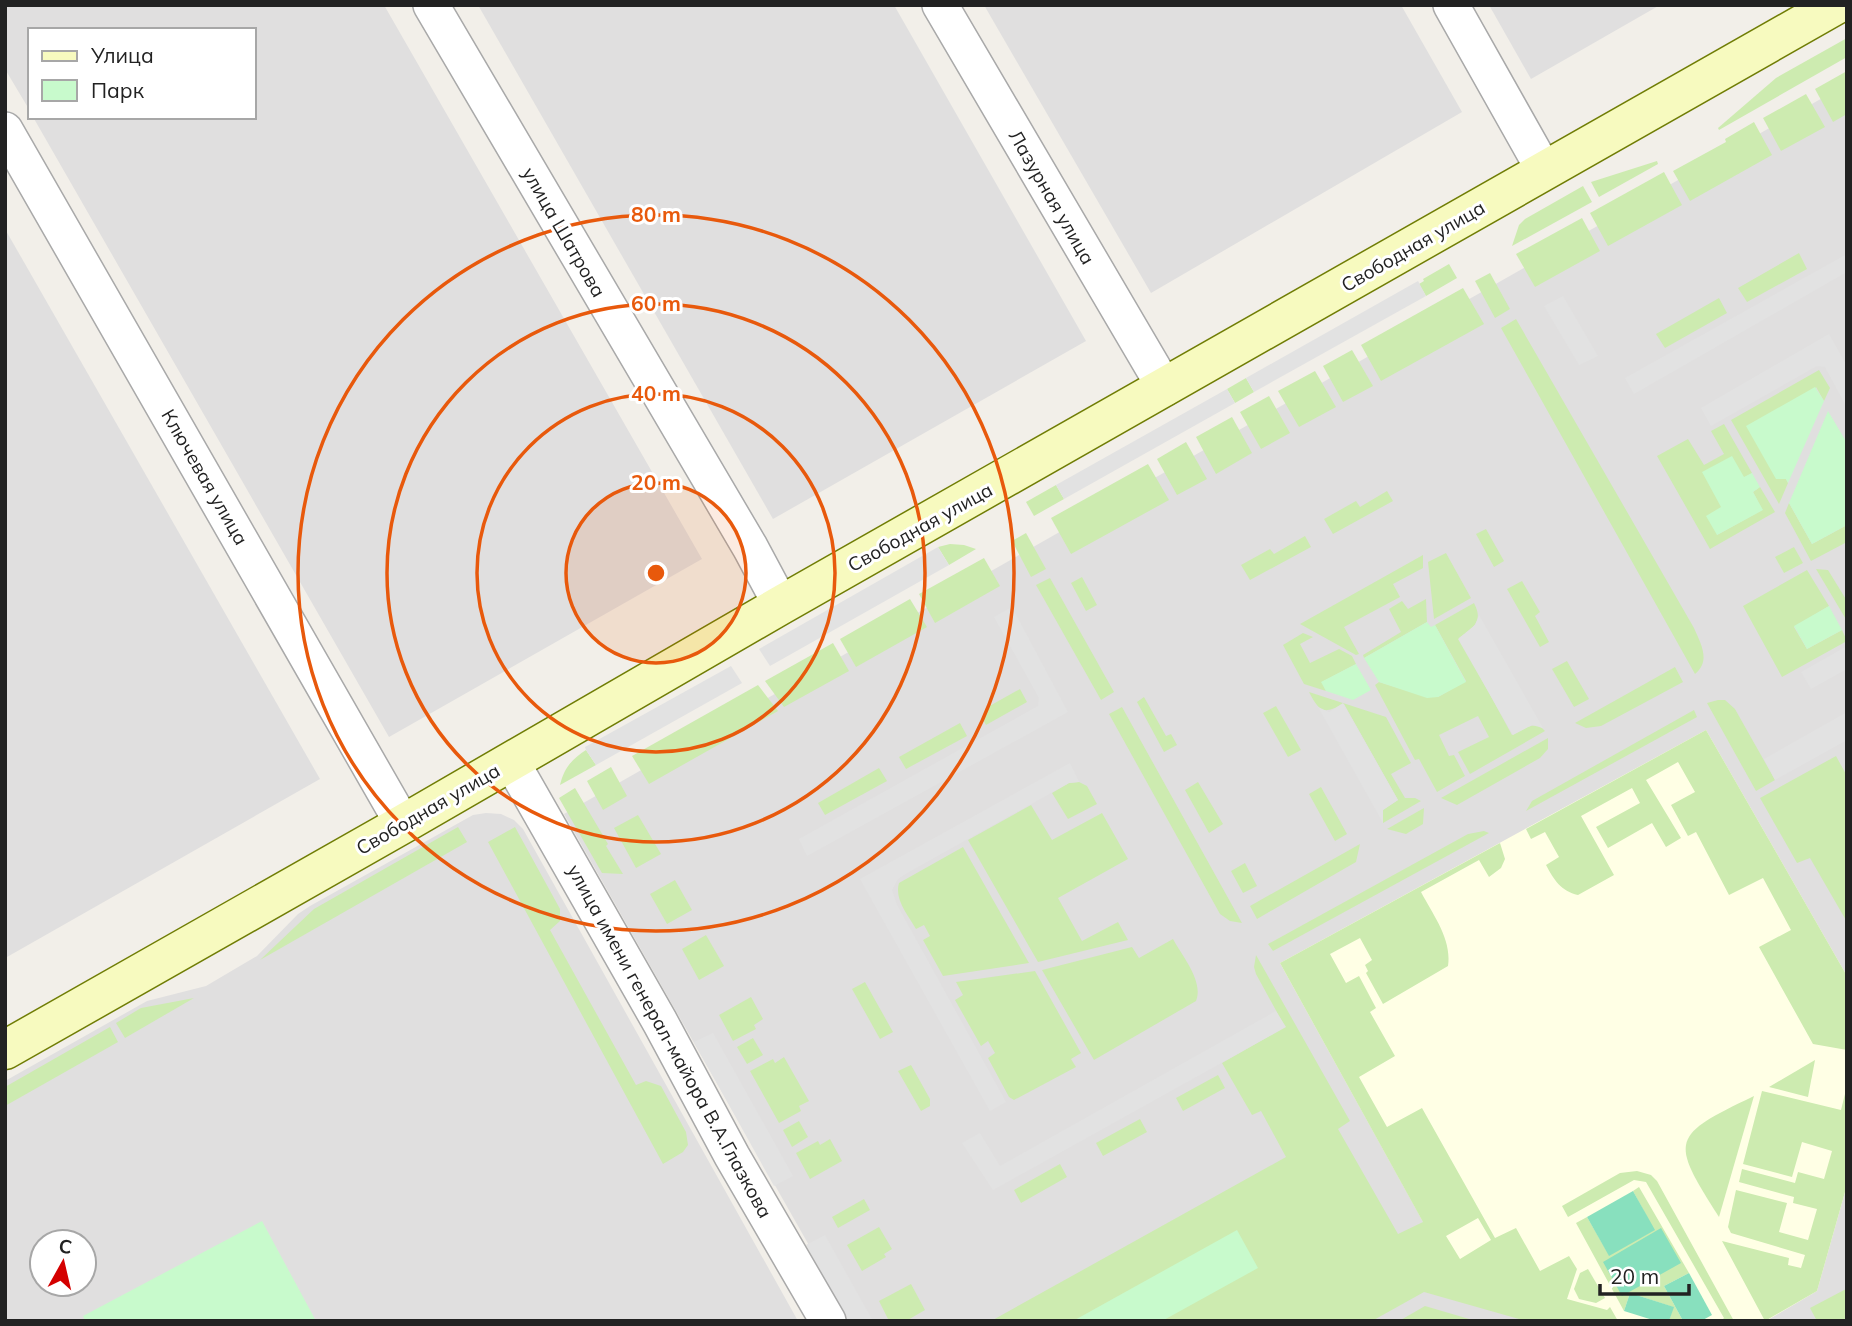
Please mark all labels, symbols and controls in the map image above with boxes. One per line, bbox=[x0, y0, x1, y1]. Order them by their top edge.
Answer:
legend bbox=[28, 28, 256, 119]
text: Улица bbox=[90, 42, 154, 68]
text: Парк bbox=[91, 77, 145, 103]
street label: Лазурная улица bbox=[1004, 125, 1100, 269]
street label: улица Шатрова bbox=[517, 163, 611, 301]
street label: Свободная улица bbox=[1337, 195, 1489, 297]
text: 80 m bbox=[631, 201, 681, 227]
text: 60 m bbox=[631, 290, 681, 316]
text: 40 m bbox=[631, 380, 681, 406]
street label: Ключевая улица bbox=[156, 405, 254, 549]
text: 20 m bbox=[631, 469, 681, 495]
street label: Свободная улица bbox=[843, 477, 997, 577]
centre of rings bbox=[644, 561, 668, 585]
street label: Свободная улица bbox=[352, 758, 504, 860]
street label: улица имени генерал-майора В.А.Глазкова bbox=[562, 860, 778, 1222]
north arrow bbox=[28, 1228, 98, 1298]
text: С bbox=[57, 1233, 73, 1259]
scale bar bbox=[1600, 1252, 1689, 1296]
text: 20 m bbox=[1610, 1263, 1659, 1289]

